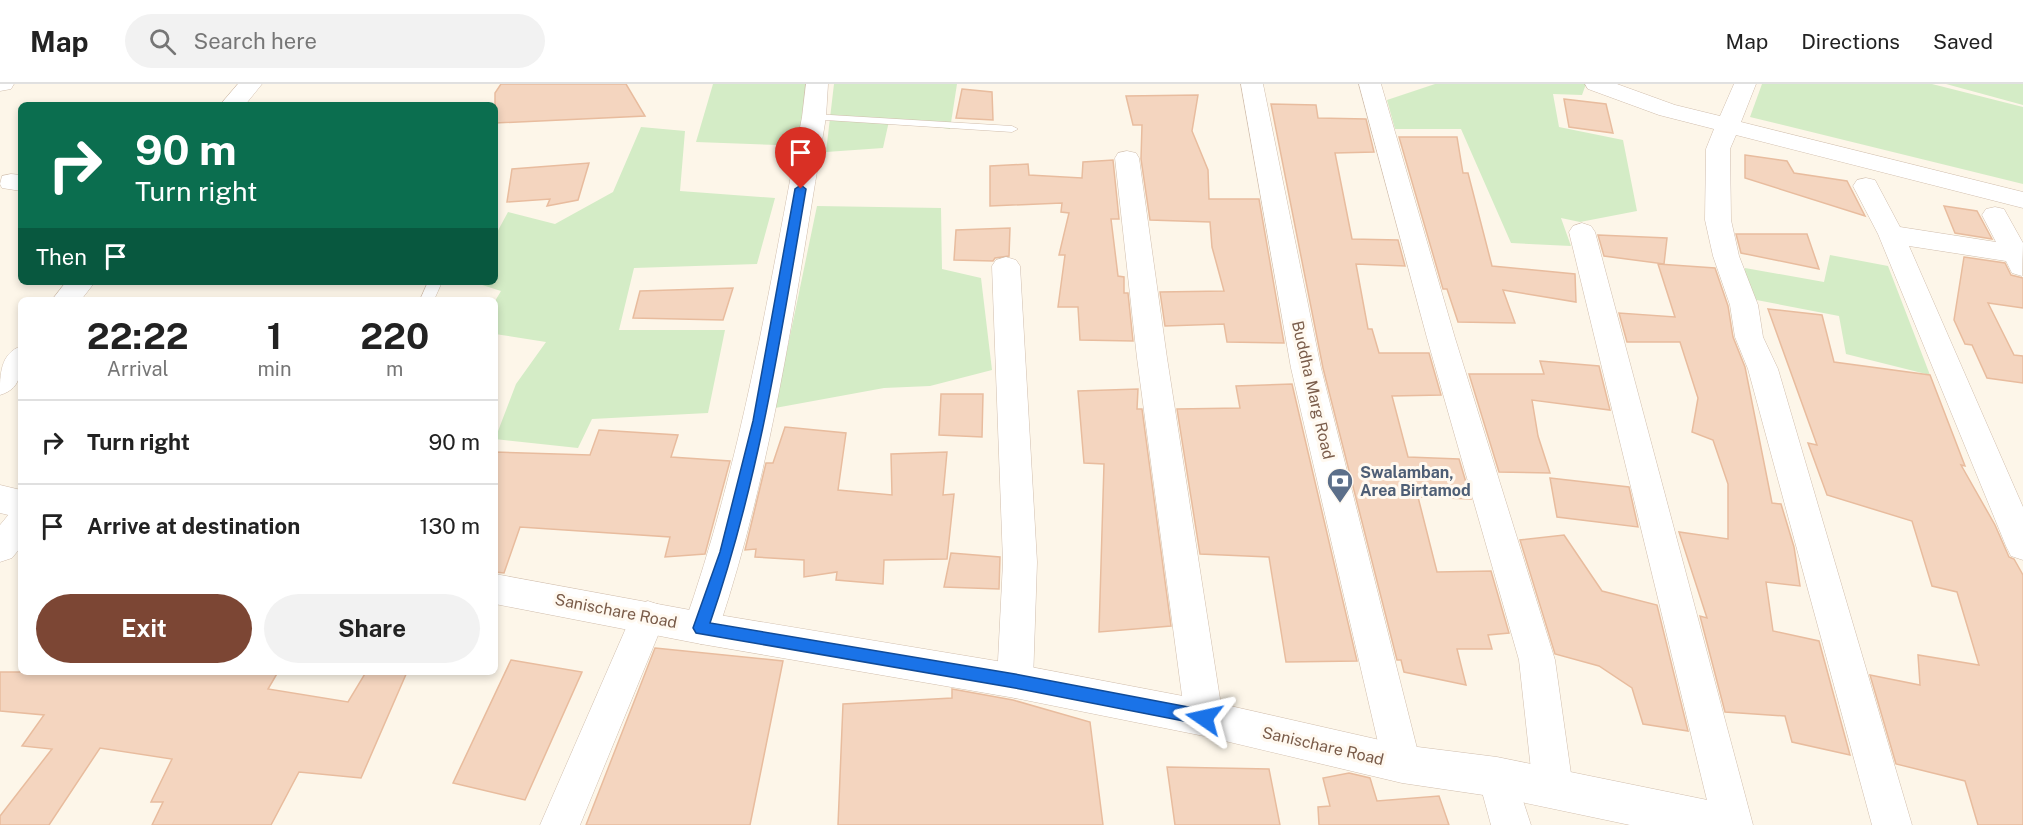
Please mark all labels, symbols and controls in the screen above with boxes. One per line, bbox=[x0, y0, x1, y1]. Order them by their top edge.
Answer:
search box bbox=[125, 14, 545, 68]
text: Map bbox=[30, 25, 89, 58]
icon: search bbox=[146, 25, 179, 58]
text: Search here bbox=[194, 28, 317, 54]
text: Map bbox=[1726, 29, 1768, 54]
text: Directions bbox=[1801, 29, 1900, 54]
text: Saved bbox=[1933, 29, 1993, 54]
text: 90 m bbox=[135, 125, 237, 174]
icon: right bbox=[36, 126, 114, 204]
pin bbox=[775, 127, 826, 189]
icon: arrive bbox=[784, 136, 817, 169]
text: Turn right bbox=[135, 175, 258, 207]
icon: arrive bbox=[99, 240, 132, 273]
text: Then bbox=[36, 244, 87, 270]
text: 22:22 bbox=[87, 315, 189, 357]
text: 1 bbox=[267, 315, 282, 357]
text: 220 bbox=[360, 315, 429, 357]
street label: Buddha Marg Road bbox=[1288, 319, 1338, 461]
text: Arrival bbox=[107, 357, 169, 381]
text: min bbox=[258, 357, 291, 381]
text: m bbox=[386, 357, 403, 381]
icon: right bbox=[36, 426, 69, 459]
text: Turn right bbox=[87, 429, 190, 455]
text: 90 m bbox=[429, 429, 480, 455]
place label: Swalamban, Area Birtamod bbox=[1360, 463, 1471, 500]
bank icon: Swalamban, Area Birtamod bbox=[1325, 466, 1355, 504]
icon: arrive bbox=[36, 510, 69, 543]
text: Arrive at destination bbox=[87, 513, 300, 539]
text: 130 m bbox=[419, 513, 480, 539]
street label: Sanischare Road bbox=[553, 590, 679, 632]
button: Exit bbox=[36, 594, 252, 663]
button: Share bbox=[264, 594, 480, 663]
position arrow bbox=[1172, 686, 1236, 750]
street label: Sanischare Road bbox=[1260, 723, 1386, 769]

